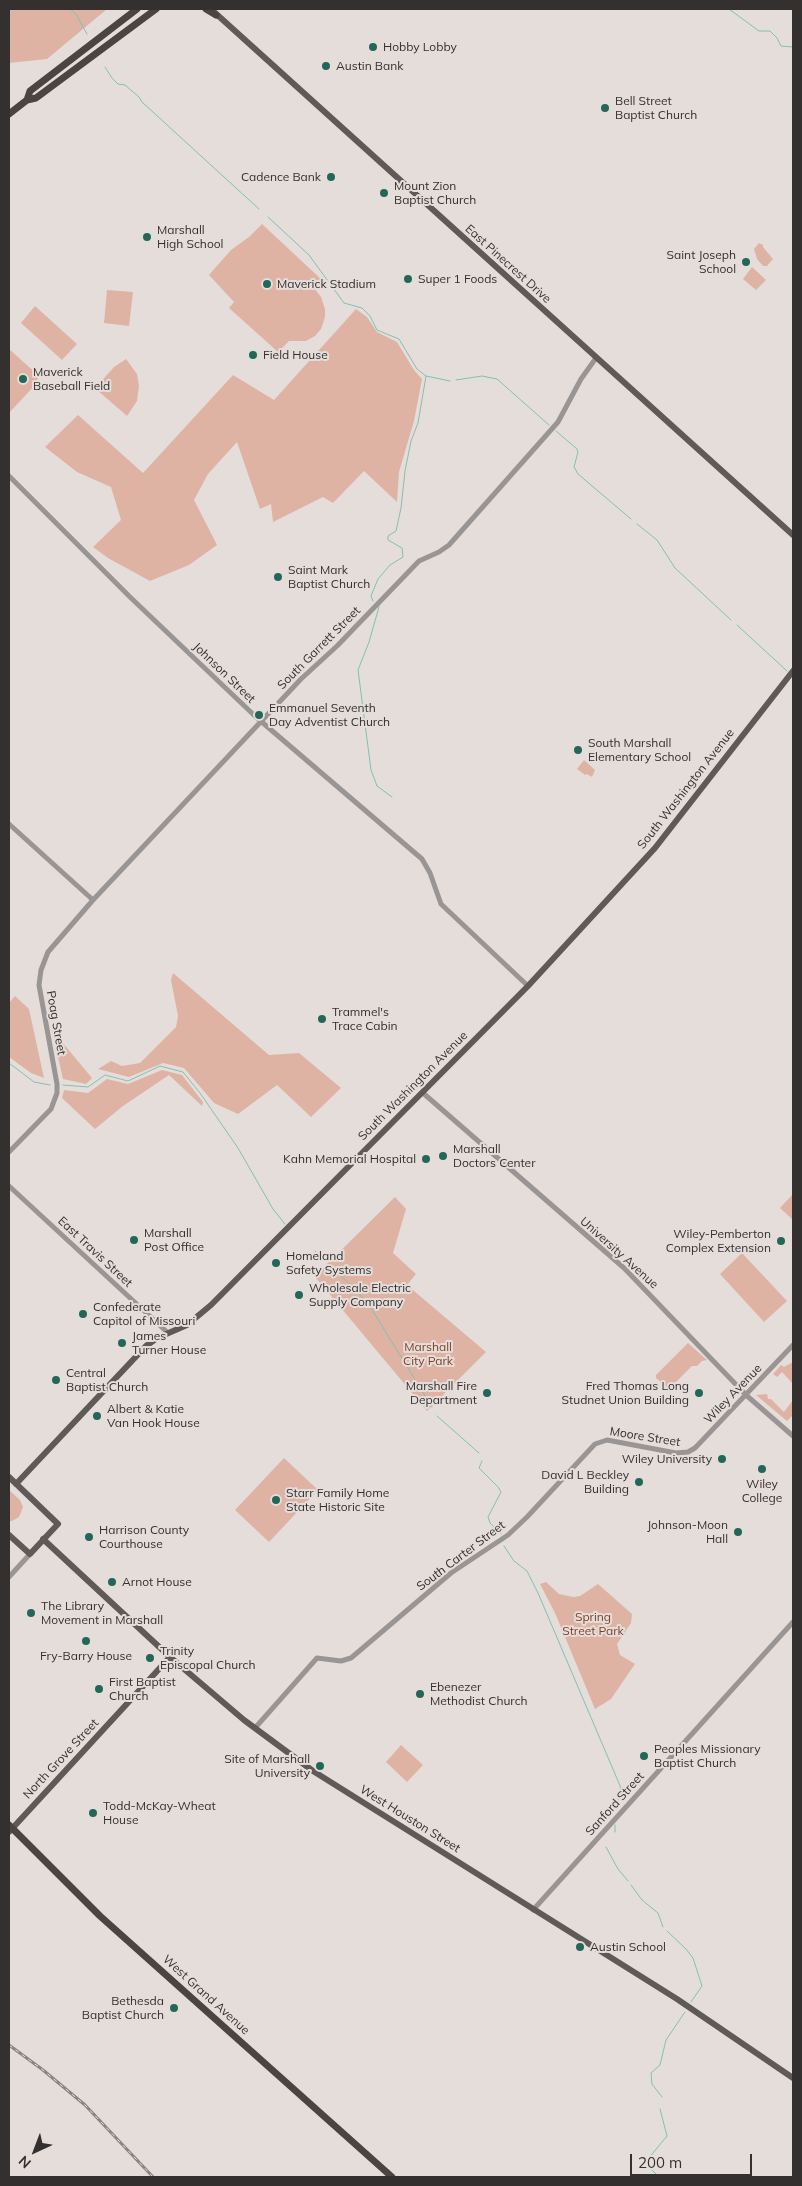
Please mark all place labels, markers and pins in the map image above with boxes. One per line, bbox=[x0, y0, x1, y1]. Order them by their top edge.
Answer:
place label: Hobby Lobby bbox=[383, 40, 457, 54]
marker: Hobby Lobby bbox=[367, 41, 379, 53]
place label: Austin Bank bbox=[336, 59, 403, 73]
marker: Austin Bank bbox=[320, 60, 332, 72]
place label: Bell Street Baptist Church bbox=[615, 94, 697, 122]
marker: Bell Street Baptist Church bbox=[599, 102, 611, 114]
place label: Cadence Bank bbox=[241, 170, 321, 184]
marker: Cadence Bank bbox=[325, 171, 337, 183]
place label: Mount Zion Baptist Church bbox=[394, 179, 476, 207]
marker: Mount Zion Baptist Church bbox=[378, 187, 390, 199]
place label: Marshall High School bbox=[157, 223, 223, 251]
marker: Marshall High School bbox=[141, 231, 153, 243]
place label: Saint Joseph School bbox=[667, 248, 736, 276]
marker: Saint Joseph School bbox=[740, 256, 752, 268]
place label: Super 1 Foods bbox=[418, 272, 497, 286]
marker: Super 1 Foods bbox=[402, 273, 414, 285]
place label: Maverick Stadium bbox=[277, 277, 376, 291]
marker: Maverick Stadium bbox=[261, 278, 273, 290]
place label: Field House bbox=[263, 348, 328, 362]
marker: Field House bbox=[247, 349, 259, 361]
place label: Maverick Baseball Field bbox=[33, 365, 110, 393]
marker: Maverick Baseball Field bbox=[17, 373, 29, 385]
place label: Saint Mark Baptist Church bbox=[288, 563, 370, 591]
marker: Saint Mark Baptist Church bbox=[272, 571, 284, 583]
place label: Emmanuel Seventh Day Adventist Church bbox=[269, 701, 390, 729]
marker: Emmanuel Seventh Day Adventist Church bbox=[253, 709, 265, 721]
place label: South Marshall Elementary School bbox=[588, 736, 691, 764]
marker: South Marshall Elementary School bbox=[572, 744, 584, 756]
place label: Trammel's Trace Cabin bbox=[332, 1005, 398, 1033]
marker: Trammel's Trace Cabin bbox=[316, 1013, 328, 1025]
place label: Marshall Doctors Center bbox=[453, 1142, 536, 1170]
marker: Marshall Doctors Center bbox=[437, 1150, 449, 1162]
place label: Kahn Memorial Hospital bbox=[283, 1152, 416, 1166]
marker: Kahn Memorial Hospital bbox=[420, 1153, 432, 1165]
place label: Marshall Post Office bbox=[144, 1226, 204, 1254]
place label: Wiley-Pemberton Complex Extension bbox=[666, 1227, 771, 1255]
marker: Marshall Post Office bbox=[128, 1234, 140, 1246]
marker: Wiley-Pemberton Complex Extension bbox=[775, 1235, 787, 1247]
place label: Homeland Safety Systems bbox=[286, 1249, 372, 1277]
marker: Homeland Safety Systems bbox=[270, 1257, 282, 1269]
place label: Wholesale Electric Supply Company bbox=[309, 1281, 411, 1309]
marker: Wholesale Electric Supply Company bbox=[293, 1289, 305, 1301]
place label: Confederate Capitol of Missouri bbox=[93, 1300, 195, 1328]
marker: Confederate Capitol of Missouri bbox=[77, 1308, 89, 1320]
place label: James Turner House bbox=[132, 1329, 206, 1357]
marker: James Turner House bbox=[116, 1337, 128, 1349]
place label: Central Baptist Church bbox=[66, 1366, 148, 1394]
marker: Central Baptist Church bbox=[50, 1374, 62, 1386]
place label: Marshall Fire Department bbox=[406, 1379, 477, 1407]
place label: Fred Thomas Long Studnet Union Building bbox=[562, 1379, 689, 1407]
marker: Marshall Fire Department bbox=[481, 1387, 493, 1399]
marker: Fred Thomas Long Studnet Union Building bbox=[693, 1387, 705, 1399]
place label: Albert & Katie Van Hook House bbox=[107, 1402, 200, 1430]
marker: Albert & Katie Van Hook House bbox=[91, 1410, 103, 1422]
place label: Wiley University bbox=[622, 1452, 712, 1466]
marker: Wiley University bbox=[716, 1453, 728, 1465]
marker: Wiley College bbox=[756, 1463, 768, 1475]
place label: David L Beckley Building bbox=[541, 1468, 629, 1496]
marker: David L Beckley Building bbox=[633, 1476, 645, 1488]
place label: Wiley College bbox=[742, 1477, 782, 1505]
place label: Starr Family Home State Historic Site bbox=[286, 1486, 389, 1514]
marker: Starr Family Home State Historic Site bbox=[270, 1494, 282, 1506]
place label: Johnson-Moon Hall bbox=[647, 1518, 728, 1546]
place label: Harrison County Courthouse bbox=[99, 1523, 189, 1551]
marker: Johnson-Moon Hall bbox=[732, 1526, 744, 1538]
marker: Harrison County Courthouse bbox=[83, 1531, 95, 1543]
place label: Arnot House bbox=[122, 1575, 192, 1589]
marker: Arnot House bbox=[106, 1576, 118, 1588]
place label: The Library Movement in Marshall bbox=[41, 1599, 163, 1627]
marker: The Library Movement in Marshall bbox=[25, 1607, 37, 1619]
marker: Fry-Barry House bbox=[80, 1635, 92, 1647]
place label: Trinity Episcopal Church bbox=[160, 1644, 256, 1672]
place label: Fry-Barry House bbox=[40, 1649, 132, 1663]
marker: Trinity Episcopal Church bbox=[144, 1652, 156, 1664]
place label: First Baptist Church bbox=[109, 1675, 176, 1703]
place label: Ebenezer Methodist Church bbox=[430, 1680, 528, 1708]
marker: First Baptist Church bbox=[93, 1683, 105, 1695]
marker: Ebenezer Methodist Church bbox=[414, 1688, 426, 1700]
place label: Peoples Missionary Baptist Church bbox=[654, 1742, 761, 1770]
marker: Peoples Missionary Baptist Church bbox=[638, 1750, 650, 1762]
place label: Site of Marshall University bbox=[224, 1752, 310, 1780]
marker: Site of Marshall University bbox=[314, 1760, 326, 1772]
place label: Todd-McKay-Wheat House bbox=[103, 1799, 216, 1827]
marker: Todd-McKay-Wheat House bbox=[87, 1807, 99, 1819]
place label: Austin School bbox=[590, 1940, 666, 1954]
marker: Austin School bbox=[574, 1941, 586, 1953]
place label: Bethesda Baptist Church bbox=[82, 1994, 164, 2022]
marker: Bethesda Baptist Church bbox=[168, 2002, 180, 2014]

